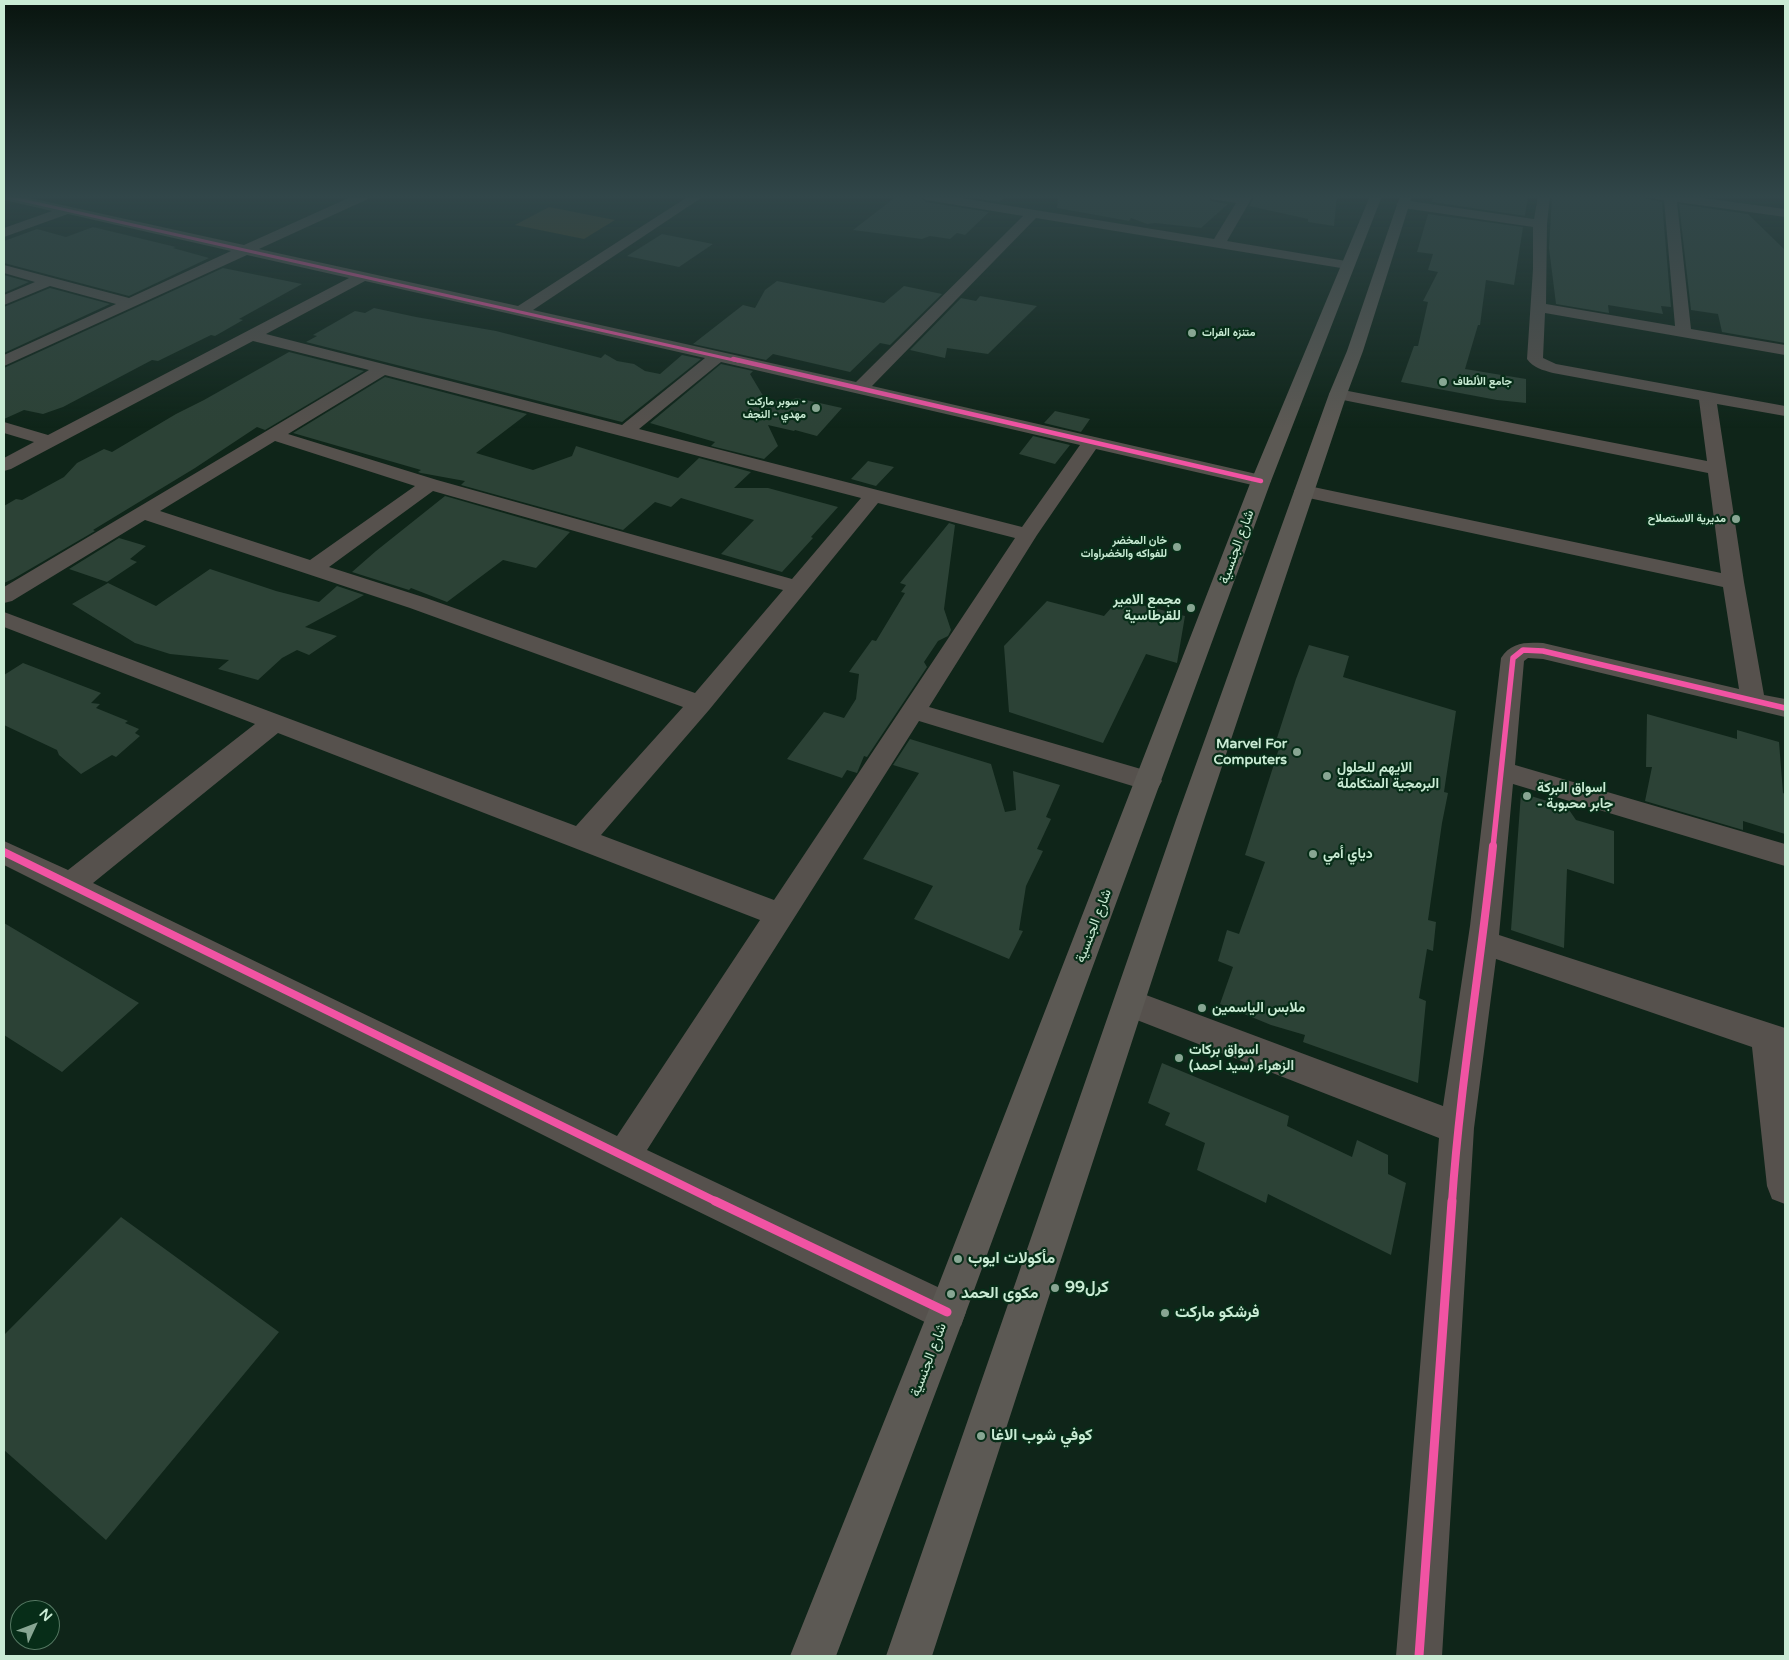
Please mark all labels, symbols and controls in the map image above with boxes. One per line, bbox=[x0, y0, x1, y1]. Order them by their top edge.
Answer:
place label: متنزه الفرات bbox=[1202, 326, 1256, 340]
marker: متنزه الفرات bbox=[1186, 327, 1198, 339]
place label: جامع الألطاف bbox=[1453, 375, 1512, 389]
marker: جامع الألطاف bbox=[1437, 376, 1449, 388]
place label: سوبر ماركت - مهدي - النجف bbox=[743, 395, 806, 421]
marker: سوبر ماركت - مهدي - النجف bbox=[810, 402, 822, 414]
street label: شارع الجنسية bbox=[1216, 508, 1258, 586]
place label: مديرية الاستصلاح bbox=[1648, 512, 1726, 526]
marker: مديرية الاستصلاح bbox=[1730, 513, 1742, 525]
place label: خان المخضر للفواكه والخضراوات bbox=[1081, 534, 1167, 560]
marker: خان المخضر للفواكه والخضراوات bbox=[1171, 541, 1183, 553]
place label: مجمع الامير للقرطاسية bbox=[1113, 592, 1181, 624]
marker: مجمع الامير للقرطاسية bbox=[1185, 602, 1197, 614]
place label: Marvel For Computers bbox=[1214, 736, 1287, 769]
marker: Marvel For Computers bbox=[1291, 746, 1303, 758]
place label: الايهم للحلول البرمجية المتكاملة bbox=[1337, 760, 1439, 792]
marker: الايهم للحلول البرمجية المتكاملة bbox=[1321, 770, 1333, 782]
place label: اسواق البركة - جابر محبوبة bbox=[1537, 780, 1613, 812]
marker: اسواق البركة - جابر محبوبة bbox=[1521, 790, 1533, 802]
place label: دياي أمي bbox=[1323, 846, 1373, 862]
marker: دياي أمي bbox=[1307, 848, 1319, 860]
street label: شارع الجنسية bbox=[1072, 887, 1116, 965]
place label: ملابس الياسمين bbox=[1212, 1000, 1305, 1016]
marker: ملابس الياسمين bbox=[1196, 1002, 1208, 1014]
place label: اسواق بركات الزهراء (سيد احمد) bbox=[1189, 1042, 1294, 1074]
marker: اسواق بركات الزهراء (سيد احمد) bbox=[1173, 1052, 1185, 1064]
place label: مأكولات ايوب bbox=[968, 1249, 1055, 1269]
marker: مأكولات ايوب bbox=[952, 1253, 964, 1265]
place label: كرل99 bbox=[1065, 1278, 1109, 1298]
marker: كرل99 bbox=[1049, 1282, 1061, 1294]
place label: مكوى الحمد bbox=[961, 1284, 1039, 1304]
marker: مكوى الحمد bbox=[945, 1288, 957, 1300]
place label: فرشكو ماركت bbox=[1175, 1303, 1260, 1323]
marker: فرشكو ماركت bbox=[1159, 1307, 1171, 1319]
street label: شارع الجنسية bbox=[907, 1321, 951, 1399]
place label: كوفي شوب الاغا bbox=[991, 1426, 1093, 1446]
marker: كوفي شوب الاغا bbox=[975, 1430, 987, 1442]
north arrow bbox=[10, 1600, 60, 1650]
text: N bbox=[36, 1605, 56, 1625]

